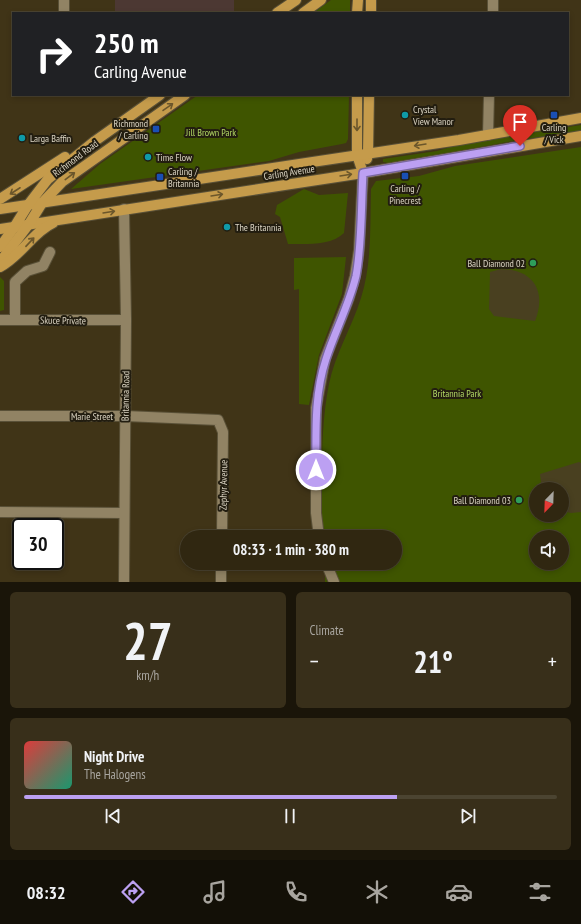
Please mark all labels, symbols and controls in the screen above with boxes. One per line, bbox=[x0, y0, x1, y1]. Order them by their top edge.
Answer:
text: 250 m bbox=[94, 24, 158, 61]
icon: right bbox=[28, 28, 80, 80]
text: Carling Avenue bbox=[94, 60, 187, 83]
one-way arrow bbox=[162, 103, 173, 111]
place label: Crystal View Manor bbox=[412, 103, 454, 128]
pin bbox=[503, 105, 537, 146]
marker: Crystal View Manor bbox=[400, 110, 410, 120]
marker: Carling / Vick bbox=[549, 110, 559, 120]
icon: arrive bbox=[509, 111, 531, 133]
place label: Richmond / Carling bbox=[114, 117, 148, 142]
one-way arrow bbox=[353, 118, 361, 131]
place label: Carling / Vick bbox=[542, 121, 566, 146]
marker: Richmond / Carling bbox=[151, 124, 161, 134]
park label: Jill Brown Park bbox=[185, 126, 236, 139]
place label: Larga Baffin bbox=[30, 132, 71, 145]
marker: Larga Baffin bbox=[17, 133, 27, 143]
street label: Richmond Road bbox=[50, 137, 101, 180]
one-way arrow bbox=[414, 141, 427, 149]
place label: Time Flow bbox=[156, 151, 192, 164]
marker: Time Flow bbox=[143, 152, 153, 162]
street label: Carling Avenue bbox=[263, 162, 316, 183]
place label: Carling / Britannia bbox=[168, 165, 199, 190]
one-way arrow bbox=[339, 171, 352, 179]
marker: Carling / Pinecrest bbox=[400, 171, 410, 181]
one-way arrow bbox=[64, 172, 75, 180]
marker: Carling / Britannia bbox=[155, 172, 165, 182]
place label: Carling / Pinecrest bbox=[389, 182, 421, 207]
one-way arrow bbox=[9, 187, 20, 195]
one-way arrow bbox=[211, 191, 224, 199]
one-way arrow bbox=[102, 208, 115, 216]
place label: The Britannia bbox=[235, 221, 281, 234]
marker: The Britannia bbox=[222, 222, 232, 232]
one-way arrow bbox=[25, 237, 34, 247]
place label: Ball Diamond 02 bbox=[467, 257, 525, 270]
marker: Ball Diamond 02 bbox=[528, 258, 538, 268]
street label: Skuce Private bbox=[40, 314, 86, 327]
street label: Britannia Road bbox=[119, 371, 132, 421]
park label: Britannia Park bbox=[433, 387, 481, 400]
street label: Marie Street bbox=[71, 410, 113, 423]
position arrow bbox=[295, 449, 337, 491]
street label: Zephyr Avenue bbox=[217, 460, 230, 510]
north arrow bbox=[529, 482, 569, 522]
map controls bbox=[529, 482, 569, 570]
place label: Ball Diamond 03 bbox=[453, 494, 511, 507]
marker: Ball Diamond 03 bbox=[514, 495, 524, 505]
speed limit sign: 30 bbox=[12, 518, 64, 570]
button: sound bbox=[529, 530, 569, 570]
text: 08:33 · 1 min · 380 m bbox=[233, 540, 349, 559]
text: 27 bbox=[123, 607, 173, 674]
text: Climate bbox=[310, 622, 344, 639]
text: 21° bbox=[413, 642, 453, 681]
text: − bbox=[310, 647, 319, 675]
text: + bbox=[548, 647, 557, 675]
text: km/h bbox=[136, 667, 159, 684]
text: Night Drive bbox=[84, 747, 144, 766]
text: The Halogens bbox=[84, 766, 146, 783]
icon: previous bbox=[102, 805, 124, 827]
icon: pause bbox=[279, 805, 301, 827]
icon: next bbox=[457, 805, 479, 827]
icon: directions bbox=[119, 878, 147, 906]
icon: music bbox=[201, 878, 229, 906]
icon: phone bbox=[282, 878, 310, 906]
icon: climate bbox=[363, 878, 391, 906]
icon: car bbox=[445, 878, 473, 906]
icon: filters bbox=[526, 878, 554, 906]
text: 08:32 bbox=[27, 881, 66, 904]

